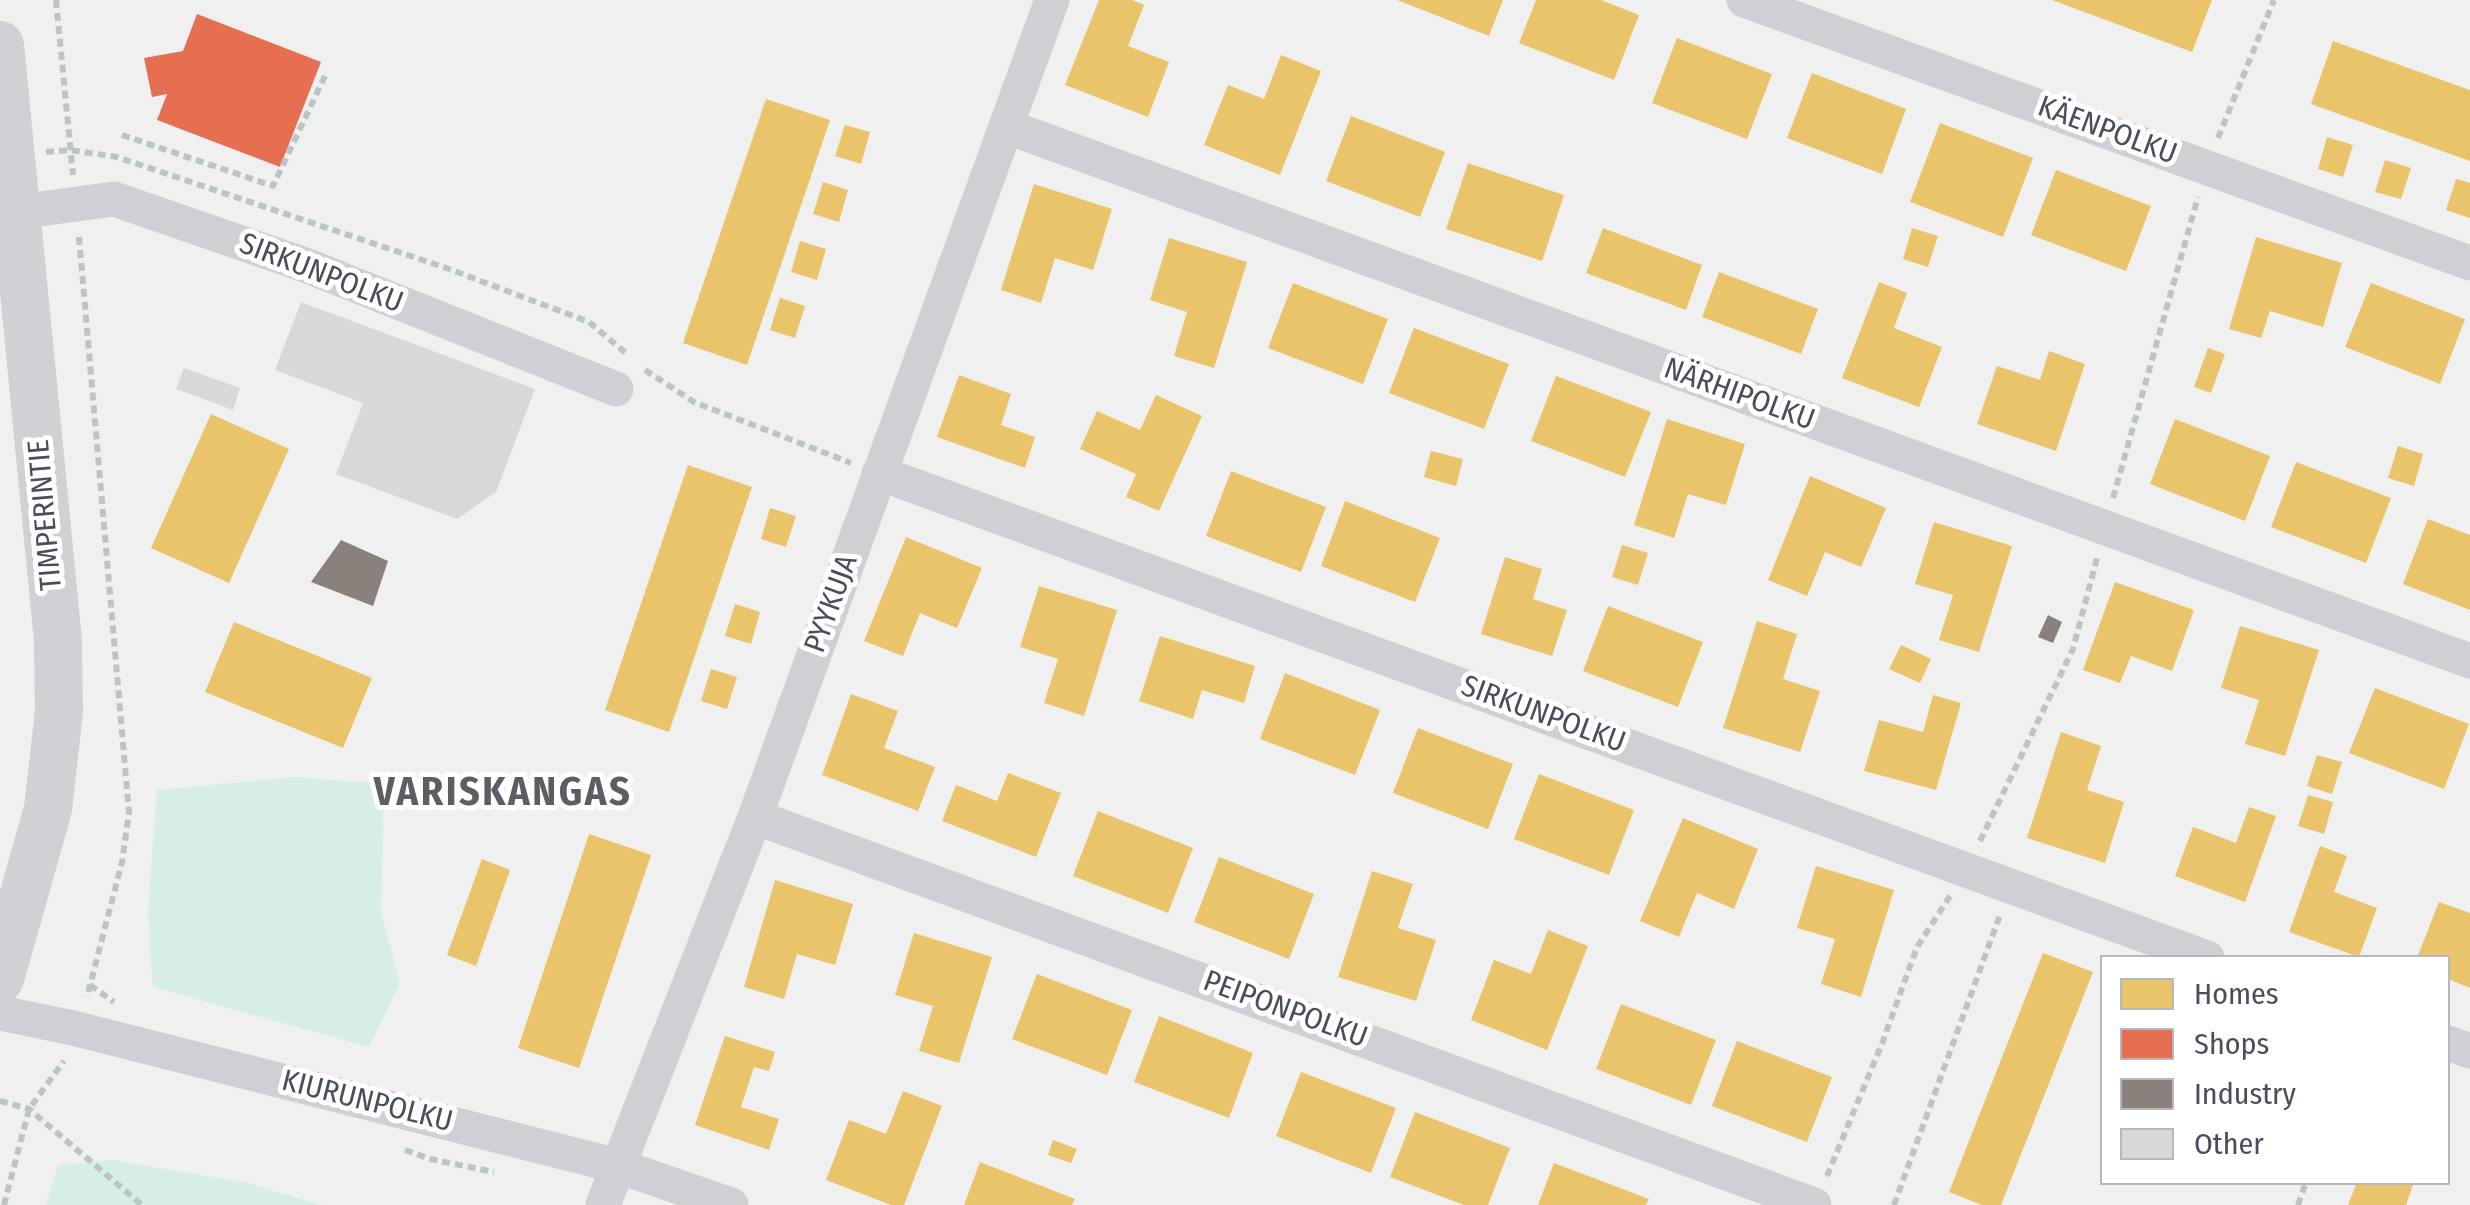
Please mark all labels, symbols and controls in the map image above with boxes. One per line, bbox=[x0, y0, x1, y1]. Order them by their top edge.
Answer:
street label: KÄENPOLKU bbox=[2033, 89, 2181, 173]
street label: SIRKUNPOLKU bbox=[234, 226, 408, 322]
street label: NÄRHIPOLKU bbox=[1659, 351, 1819, 439]
street label: TIMPERINTIE bbox=[21, 438, 71, 592]
street label: PYYKUJA bbox=[798, 550, 866, 658]
street label: SIRKUNPOLKU bbox=[1456, 669, 1630, 761]
district label: VARISKANGAS bbox=[374, 770, 632, 818]
legend bbox=[2100, 955, 2450, 1185]
street label: PEIPONPOLKU bbox=[1198, 964, 1372, 1056]
text: Homes bbox=[2194, 976, 2279, 1012]
text: Shops bbox=[2194, 1026, 2269, 1062]
street label: KIURUNPOLKU bbox=[278, 1063, 456, 1141]
text: Industry bbox=[2194, 1076, 2296, 1112]
text: Other bbox=[2194, 1126, 2264, 1162]

